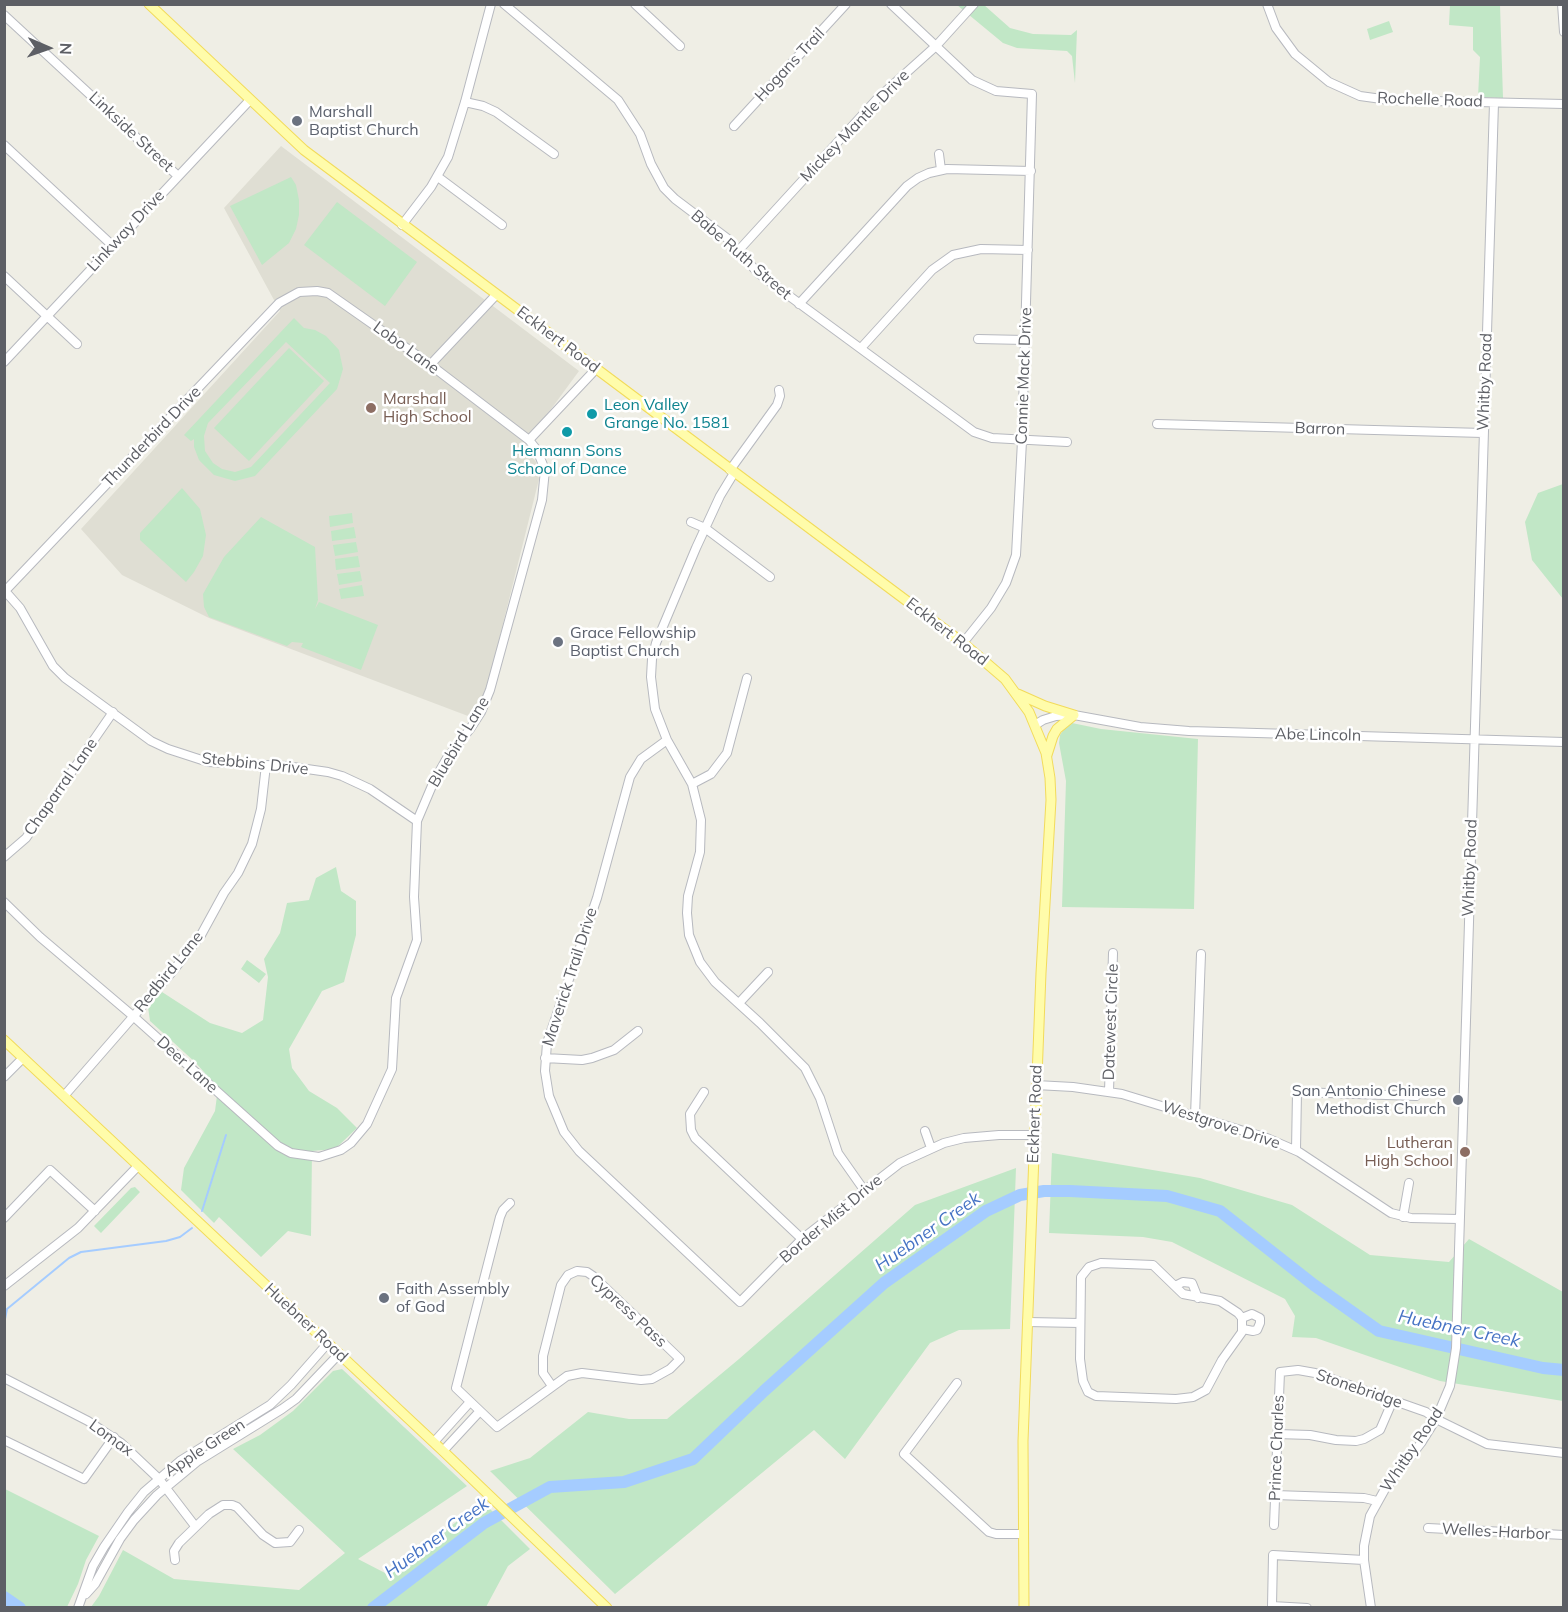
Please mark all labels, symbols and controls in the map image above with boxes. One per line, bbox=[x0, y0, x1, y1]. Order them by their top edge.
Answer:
north arrow bbox=[18, 18, 78, 78]
street label: Hogans Trail bbox=[751, 24, 829, 106]
text: N bbox=[56, 42, 76, 55]
street label: Mickey Mantle Drive bbox=[797, 66, 913, 186]
street label: Linkside Street bbox=[85, 88, 177, 176]
street label: Rochelle Road bbox=[1377, 89, 1483, 111]
place label: Marshall Baptist Church bbox=[309, 102, 419, 140]
marker: Marshall Baptist Church bbox=[290, 114, 304, 128]
street label: Linkway Drive bbox=[83, 186, 169, 276]
street label: Babe Ruth Street bbox=[687, 206, 795, 304]
street label: Eckhert Road bbox=[513, 303, 603, 377]
street label: Connie Mack Drive bbox=[1012, 307, 1036, 445]
street label: Lobo Lane bbox=[369, 318, 443, 378]
street label: Whitby Road bbox=[1474, 333, 1496, 431]
street label: Thunderbird Drive bbox=[99, 382, 205, 492]
place label: Marshall High School bbox=[383, 389, 472, 427]
place label: Leon Valley Grange No. 1581 bbox=[604, 395, 730, 433]
marker: Marshall High School bbox=[364, 401, 378, 415]
marker: Leon Valley Grange No. 1581 bbox=[585, 407, 599, 421]
street label: Barron bbox=[1294, 419, 1346, 439]
marker: Hermann Sons School of Dance bbox=[560, 425, 574, 439]
place label: Hermann Sons School of Dance bbox=[507, 441, 627, 479]
street label: Eckhert Road bbox=[902, 594, 992, 670]
place label: Grace Fellowship Baptist Church bbox=[570, 623, 696, 661]
marker: Grace Fellowship Baptist Church bbox=[551, 635, 565, 649]
street label: Bluebird Lane bbox=[425, 693, 493, 791]
street label: Abe Lincoln bbox=[1275, 725, 1361, 745]
street label: Chaparral Lane bbox=[20, 735, 102, 839]
street label: Stebbins Drive bbox=[201, 749, 309, 779]
street label: Whitby Road bbox=[1459, 819, 1481, 917]
street label: Maverick Trail Drive bbox=[539, 905, 601, 1049]
street label: Redbird Lane bbox=[131, 928, 207, 1016]
street label: Datewest Circle bbox=[1099, 963, 1123, 1081]
street label: Deer Lane bbox=[152, 1033, 222, 1097]
street label: Eckhert Road bbox=[1024, 1064, 1046, 1164]
place label: San Antonio Chinese Methodist Church bbox=[1292, 1081, 1446, 1119]
marker: San Antonio Chinese Methodist Church bbox=[1451, 1093, 1465, 1107]
street label: Westgrove Drive bbox=[1159, 1097, 1283, 1153]
place label: Lutheran High School bbox=[1364, 1133, 1453, 1171]
marker: Lutheran High School bbox=[1458, 1145, 1472, 1159]
street label: Border Mist Drive bbox=[776, 1171, 886, 1267]
water label: Huebner Creek bbox=[871, 1188, 985, 1276]
street label: Cypress Pass bbox=[585, 1270, 671, 1352]
street label: Huebner Road bbox=[260, 1279, 352, 1367]
place label: Faith Assembly of God bbox=[396, 1279, 509, 1317]
marker: Faith Assembly of God bbox=[377, 1291, 391, 1305]
water label: Huebner Creek bbox=[1396, 1306, 1522, 1352]
street label: Stonebridge bbox=[1313, 1365, 1405, 1413]
street label: Prince Charles bbox=[1266, 1395, 1288, 1501]
street label: Whitby Road bbox=[1377, 1404, 1447, 1496]
street label: Apple Green bbox=[161, 1415, 249, 1481]
street label: Lomax bbox=[85, 1416, 137, 1460]
water label: Huebner Creek bbox=[381, 1493, 493, 1583]
street label: Welles-Harbor bbox=[1441, 1520, 1551, 1544]

